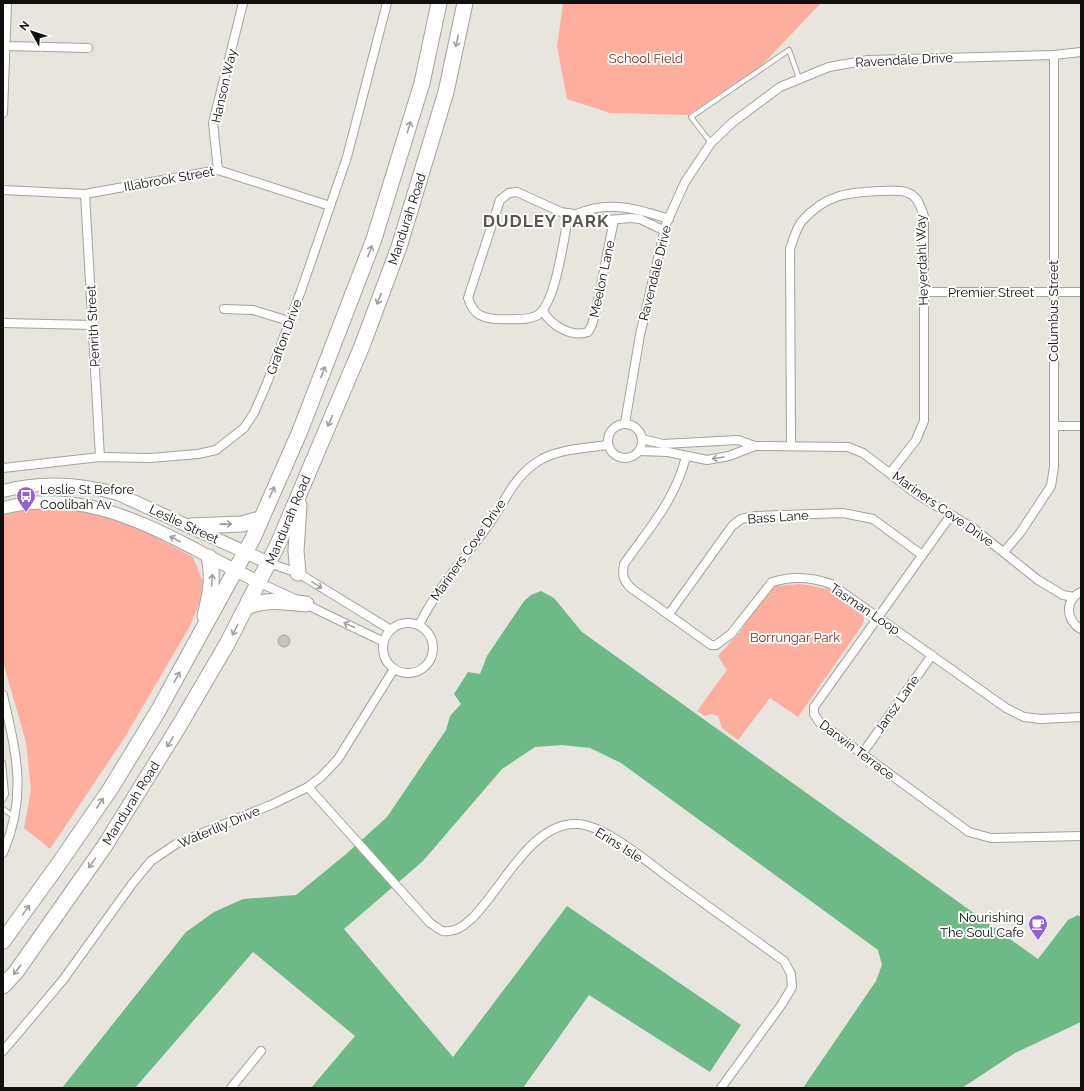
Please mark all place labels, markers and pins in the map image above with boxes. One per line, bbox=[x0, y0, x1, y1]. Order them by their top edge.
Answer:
place label: Leslie St Before Coolibah Av bbox=[40, 482, 134, 512]
bus stop icon: Leslie St Before Coolibah Av bbox=[15, 485, 37, 513]
place label: Nourishing The Soul Cafe bbox=[940, 910, 1024, 940]
cafe icon: Nourishing The Soul Cafe bbox=[1027, 913, 1049, 941]

